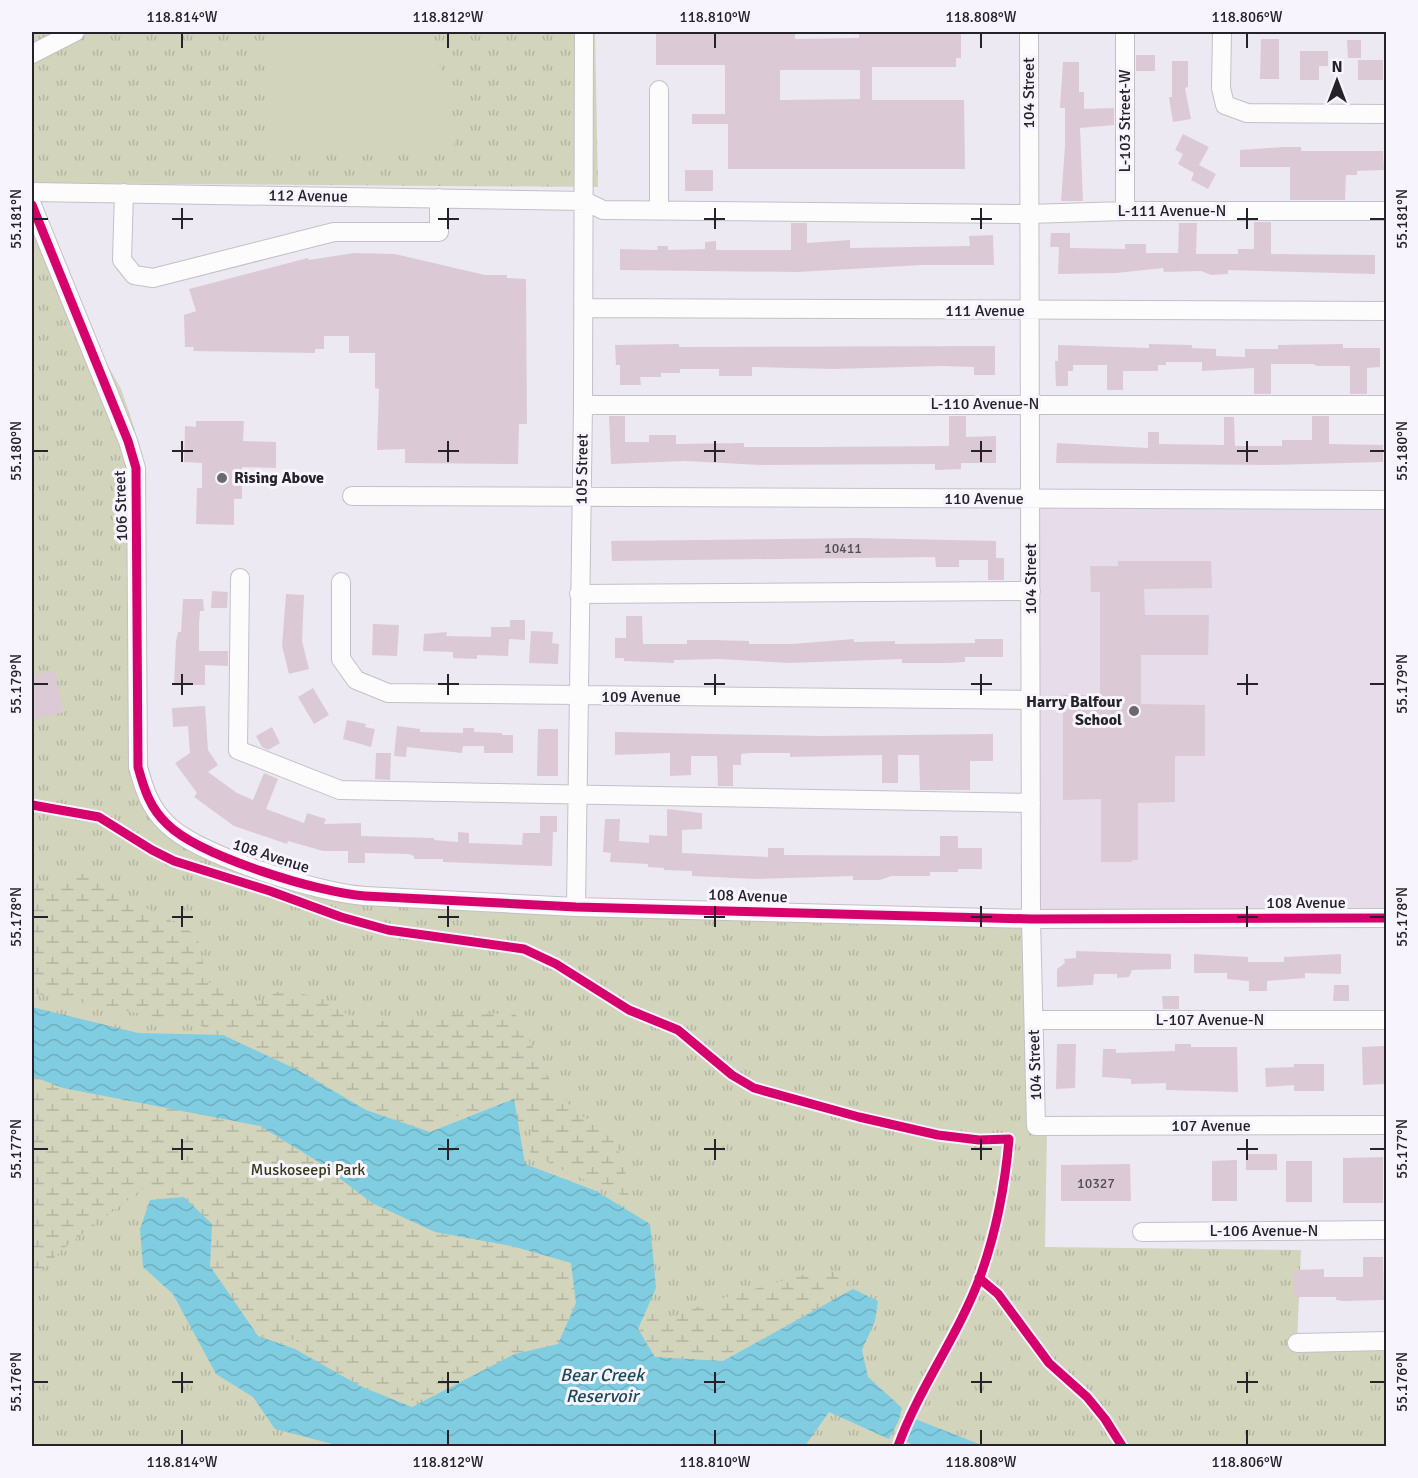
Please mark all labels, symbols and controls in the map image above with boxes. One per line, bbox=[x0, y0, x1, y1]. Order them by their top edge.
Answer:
text: 118.814°W bbox=[147, 8, 218, 26]
text: 118.812°W bbox=[413, 8, 484, 26]
text: 118.810°W bbox=[680, 8, 751, 26]
text: 118.808°W bbox=[946, 8, 1017, 26]
text: 118.806°W bbox=[1212, 8, 1283, 26]
north arrow bbox=[1307, 51, 1367, 111]
street label: 104 Street bbox=[1019, 57, 1039, 129]
text: N bbox=[1331, 57, 1343, 77]
street label: L-103 Street-W bbox=[1115, 69, 1135, 173]
street label: 112 Avenue bbox=[268, 185, 348, 207]
text: 55.181°N bbox=[7, 189, 25, 249]
text: 55.181°N bbox=[1393, 189, 1411, 249]
street label: L-111 Avenue-N bbox=[1118, 201, 1226, 221]
street label: 111 Avenue bbox=[945, 301, 1025, 321]
street label: L-110 Avenue-N bbox=[931, 394, 1039, 414]
text: 55.180°N bbox=[7, 421, 25, 481]
text: 55.180°N bbox=[1393, 421, 1411, 481]
street label: 105 Street bbox=[571, 433, 593, 505]
place label: Rising Above bbox=[234, 468, 324, 488]
street label: 106 Street bbox=[110, 470, 132, 542]
marker: Rising Above bbox=[215, 471, 229, 485]
street label: 110 Avenue bbox=[944, 489, 1024, 509]
house number: 10411 bbox=[824, 540, 862, 557]
street label: 104 Street bbox=[1021, 543, 1041, 615]
text: 55.179°N bbox=[7, 654, 25, 714]
text: 55.179°N bbox=[1393, 654, 1411, 714]
street label: 109 Avenue bbox=[601, 687, 681, 707]
place label: Harry Balfour School bbox=[1026, 692, 1123, 730]
marker: Harry Balfour School bbox=[1127, 704, 1141, 718]
street label: 108 Avenue bbox=[230, 834, 312, 878]
street label: 108 Avenue bbox=[708, 885, 788, 907]
text: 55.178°N bbox=[7, 887, 25, 947]
text: 55.178°N bbox=[1393, 887, 1411, 947]
street label: 108 Avenue bbox=[1266, 893, 1346, 913]
street label: L-107 Avenue-N bbox=[1156, 1010, 1264, 1030]
street label: 104 Street bbox=[1024, 1029, 1046, 1101]
street label: 107 Avenue bbox=[1171, 1116, 1251, 1136]
text: 55.177°N bbox=[7, 1119, 25, 1179]
text: 55.177°N bbox=[1393, 1119, 1411, 1179]
park label: Muskoseepi Park bbox=[251, 1160, 365, 1180]
house number: 10327 bbox=[1077, 1175, 1115, 1192]
street label: L-106 Avenue-N bbox=[1210, 1221, 1318, 1241]
text: 55.176°N bbox=[7, 1352, 25, 1412]
text: 55.176°N bbox=[1393, 1352, 1411, 1412]
water label: Bear Creek Reservoir bbox=[560, 1364, 646, 1407]
text: 118.814°W bbox=[147, 1453, 218, 1471]
text: 118.812°W bbox=[413, 1453, 484, 1471]
text: 118.810°W bbox=[680, 1453, 751, 1471]
text: 118.808°W bbox=[946, 1453, 1017, 1471]
text: 118.806°W bbox=[1212, 1453, 1283, 1471]

